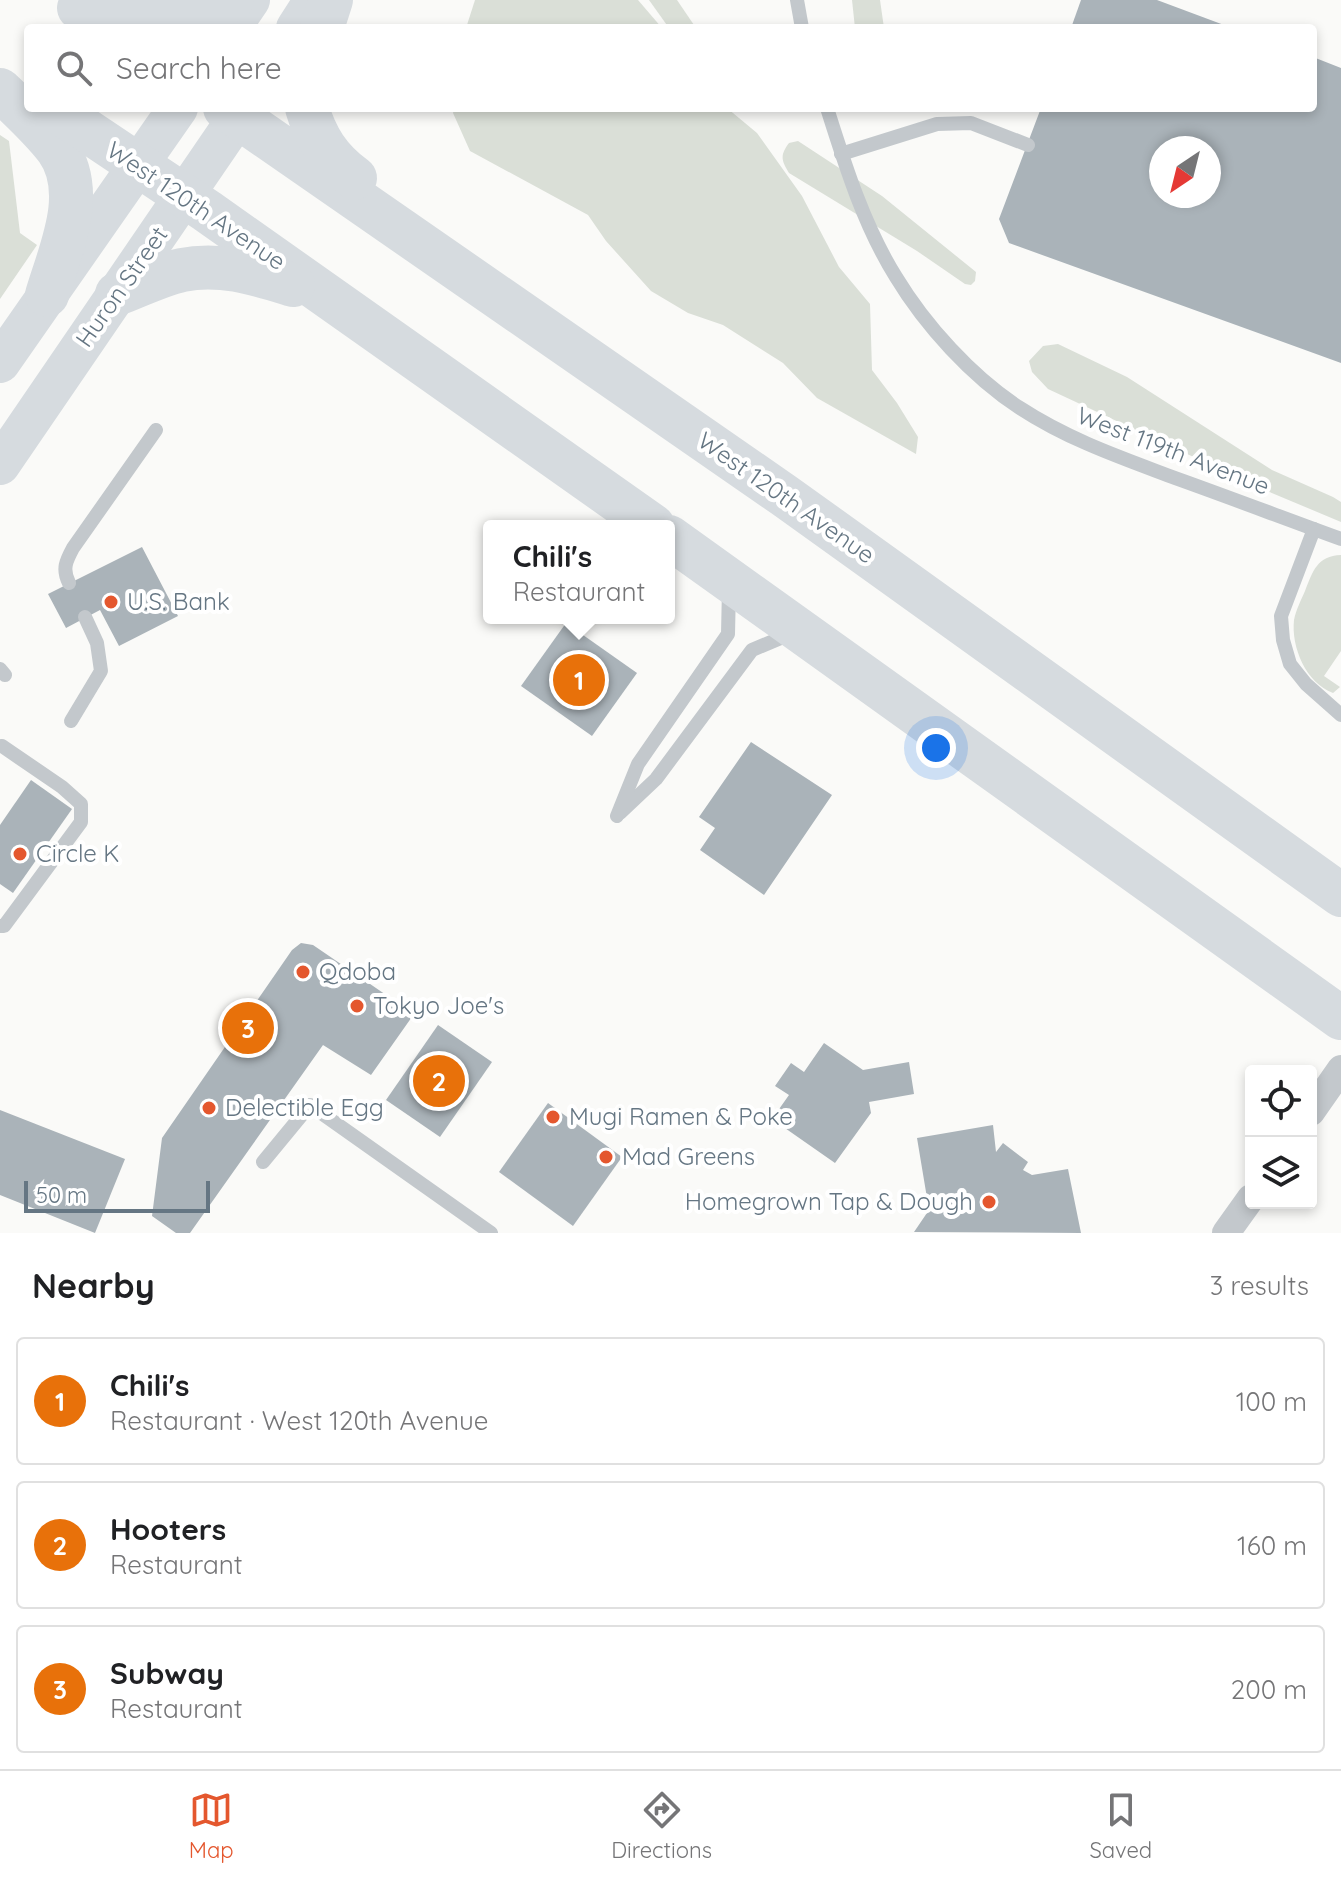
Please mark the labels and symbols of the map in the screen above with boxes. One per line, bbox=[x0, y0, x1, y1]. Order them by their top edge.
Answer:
street label: West 120th Avenue bbox=[101, 134, 292, 276]
north arrow bbox=[1149, 136, 1221, 208]
street label: Huron Street bbox=[69, 220, 174, 352]
street label: West 119th Avenue bbox=[1073, 400, 1274, 501]
street label: West 120th Avenue bbox=[692, 425, 881, 569]
place label: U.S. Bank bbox=[127, 586, 230, 616]
marker: U.S. Bank bbox=[102, 593, 120, 611]
pin: 1 bbox=[553, 650, 605, 710]
your location bbox=[916, 728, 956, 768]
place label: Circle K bbox=[36, 838, 120, 868]
marker: Circle K bbox=[11, 845, 29, 863]
place label: Qdoba bbox=[319, 956, 396, 986]
marker: Qdoba bbox=[294, 963, 312, 981]
place label: Tokyo Joe's bbox=[373, 990, 504, 1020]
marker: Tokyo Joe's bbox=[348, 997, 366, 1015]
pin: 3 bbox=[222, 998, 274, 1058]
pin: 2 bbox=[413, 1051, 465, 1111]
place label: Delectible Egg bbox=[225, 1092, 384, 1122]
marker: Delectible Egg bbox=[200, 1099, 218, 1117]
place label: Mugi Ramen & Poke bbox=[569, 1101, 793, 1131]
marker: Mugi Ramen & Poke bbox=[544, 1108, 562, 1126]
place label: Mad Greens bbox=[622, 1141, 755, 1171]
marker: Mad Greens bbox=[597, 1148, 615, 1166]
scale bar bbox=[24, 1177, 210, 1213]
place label: Homegrown Tap & Dough bbox=[685, 1186, 973, 1216]
marker: Homegrown Tap & Dough bbox=[980, 1193, 998, 1211]

